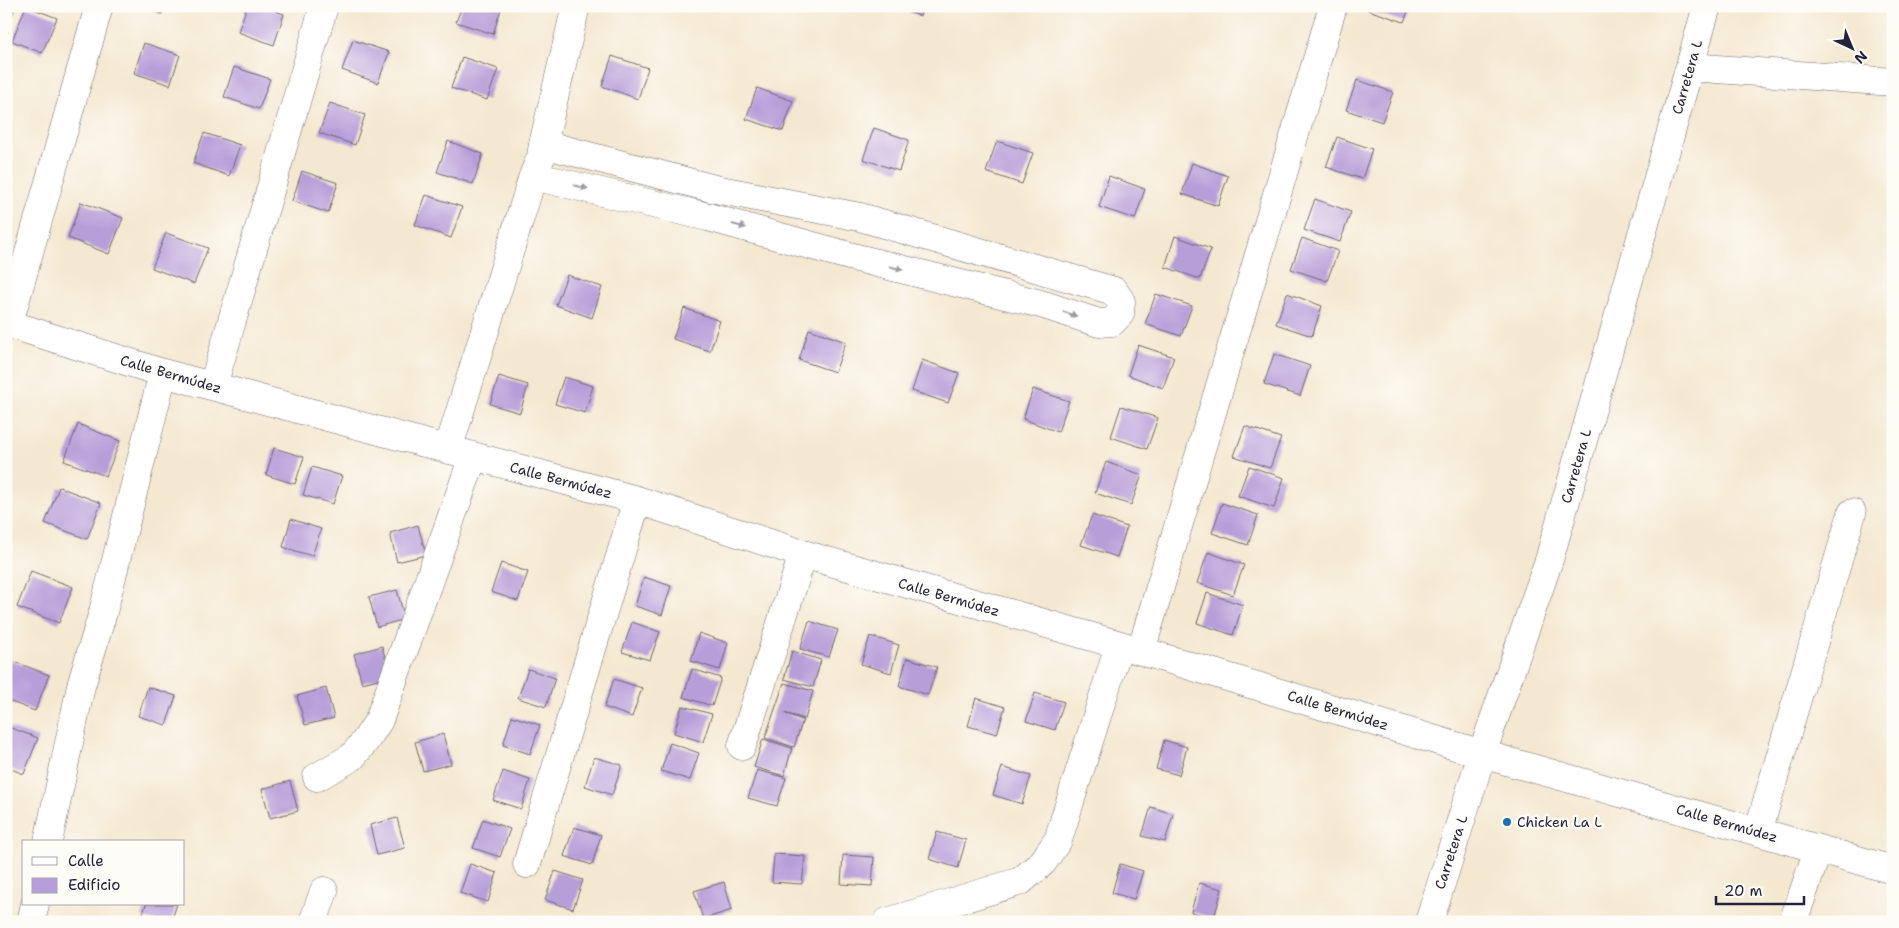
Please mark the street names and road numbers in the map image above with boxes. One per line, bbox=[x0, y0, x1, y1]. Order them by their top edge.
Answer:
street label: Carretera L bbox=[1668, 37, 1706, 116]
street label: Calle Bermúdez bbox=[118, 351, 224, 397]
street label: Carretera L bbox=[1557, 426, 1595, 505]
street label: Calle Bermúdez bbox=[508, 458, 614, 502]
street label: Calle Bermúdez bbox=[896, 574, 1002, 620]
street label: Calle Bermúdez bbox=[1285, 686, 1391, 734]
street label: Calle Bermúdez bbox=[1674, 800, 1780, 846]
street label: Carretera L bbox=[1431, 812, 1472, 891]

